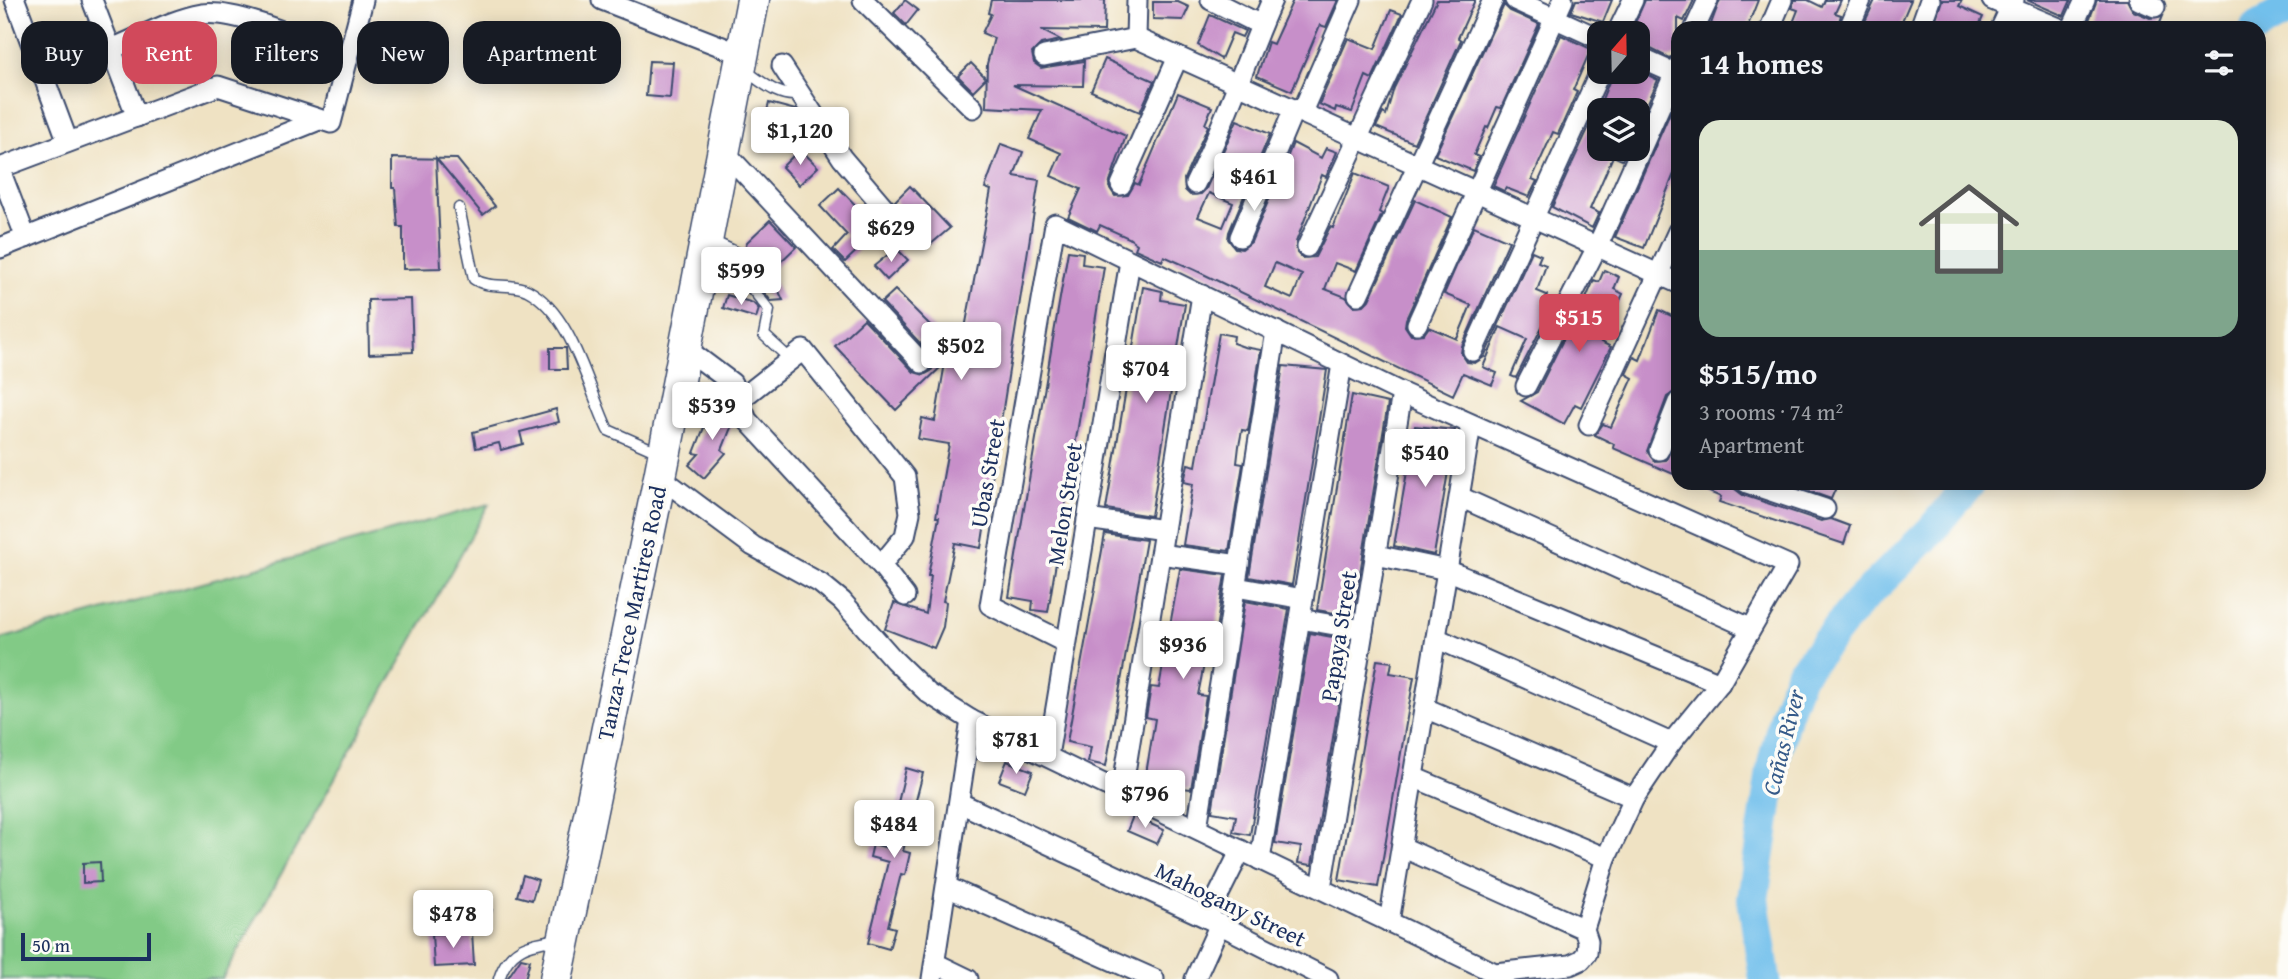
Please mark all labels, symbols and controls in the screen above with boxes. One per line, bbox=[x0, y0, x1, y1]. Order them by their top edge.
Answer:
chip: Buy bbox=[21, 21, 108, 84]
chip: Rent bbox=[122, 21, 217, 84]
chip: Filters bbox=[231, 21, 343, 84]
chip: New bbox=[357, 21, 449, 84]
chip: Apartment bbox=[463, 21, 621, 84]
north arrow bbox=[1587, 21, 1650, 84]
map controls bbox=[1587, 21, 1650, 161]
text: 14 homes bbox=[1699, 41, 1824, 85]
icon: filters bbox=[2200, 44, 2238, 82]
button: layers bbox=[1587, 98, 1650, 161]
pin: $1,120 bbox=[743, 108, 857, 167]
text: $1,120 bbox=[767, 113, 833, 146]
pin: $461 bbox=[1213, 154, 1295, 213]
text: $461 bbox=[1230, 159, 1278, 192]
icon: home bbox=[1906, 166, 2032, 292]
pin: $629 bbox=[850, 204, 932, 264]
text: $629 bbox=[867, 210, 915, 243]
pin: $599 bbox=[700, 247, 782, 307]
text: $599 bbox=[717, 253, 765, 286]
pin: $515 bbox=[1538, 294, 1620, 354]
text: $515 bbox=[1555, 300, 1603, 333]
pin: $502 bbox=[920, 322, 1002, 382]
text: $502 bbox=[937, 328, 985, 361]
pin: $704 bbox=[1105, 346, 1187, 405]
text: $704 bbox=[1122, 351, 1170, 384]
text: $515/mo bbox=[1699, 351, 1817, 395]
pin: $539 bbox=[671, 382, 753, 442]
text: $539 bbox=[688, 388, 736, 421]
text: 3 rooms · 74 m² bbox=[1699, 395, 1843, 428]
street label: Ubas Street bbox=[961, 416, 1013, 530]
text: Apartment bbox=[1699, 428, 1804, 461]
pin: $540 bbox=[1384, 430, 1466, 489]
text: $540 bbox=[1401, 435, 1449, 468]
street label: Melon Street bbox=[1038, 440, 1090, 568]
street label: Tanza-Trece Martires Road bbox=[588, 482, 674, 743]
street label: Papaya Street bbox=[1311, 568, 1365, 704]
pin: $936 bbox=[1142, 622, 1224, 681]
text: $936 bbox=[1159, 627, 1207, 660]
water label: Cañas River bbox=[1753, 684, 1813, 799]
pin: $781 bbox=[975, 716, 1057, 776]
text: $781 bbox=[992, 722, 1040, 755]
pin: $796 bbox=[1104, 770, 1186, 830]
text: $796 bbox=[1121, 776, 1169, 809]
pin: $484 bbox=[853, 800, 935, 860]
text: $484 bbox=[870, 806, 918, 839]
street label: Mahogany Street bbox=[1150, 853, 1312, 955]
pin: $478 bbox=[412, 890, 494, 950]
text: $478 bbox=[429, 896, 477, 929]
scale bar bbox=[21, 930, 150, 962]
text: 50 m bbox=[32, 931, 70, 959]

